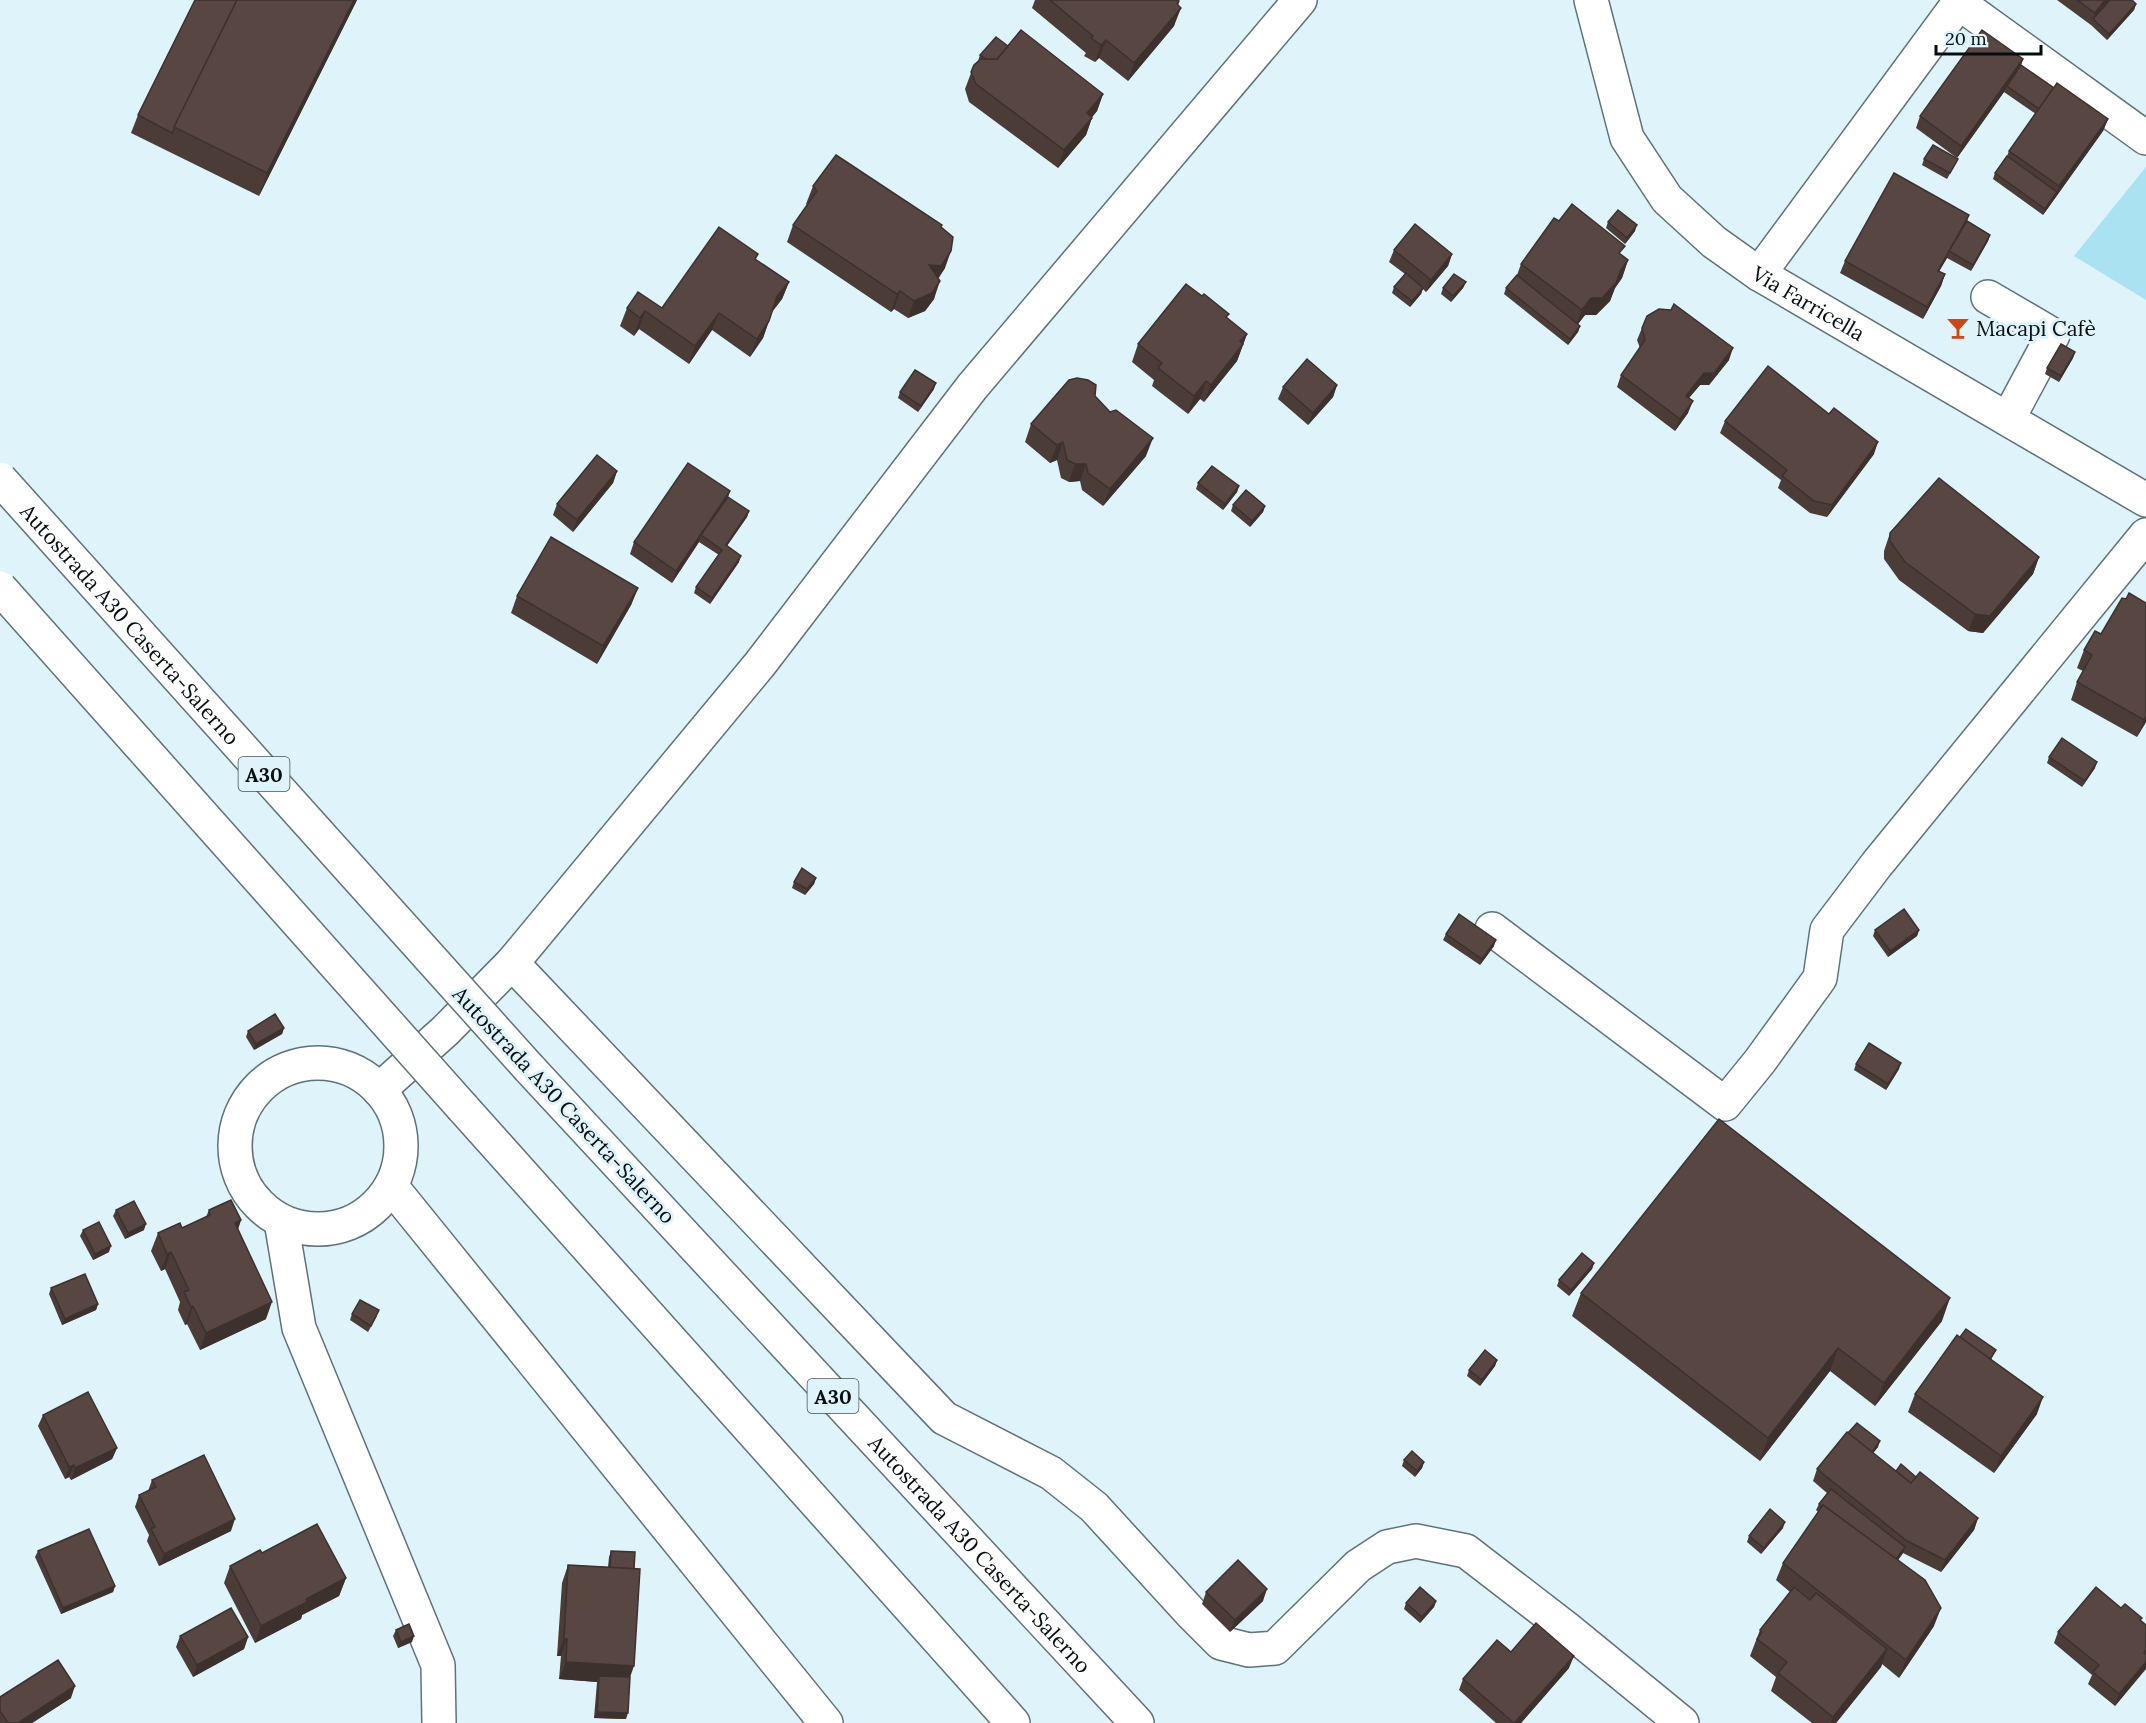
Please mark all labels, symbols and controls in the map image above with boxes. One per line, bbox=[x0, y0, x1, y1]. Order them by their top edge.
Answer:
scale bar bbox=[1936, 18, 2041, 56]
text: 20 m bbox=[1945, 27, 1987, 50]
street label: Via Farricella bbox=[1747, 259, 1870, 347]
bar icon: Macapi Cafè bbox=[1945, 315, 1971, 341]
place label: Macapi Cafè bbox=[1976, 315, 2096, 342]
street label: Autostrada A30 Caserta-Salerno bbox=[14, 497, 246, 750]
road number: A30 bbox=[238, 757, 290, 791]
street label: Autostrada A30 Caserta-Salerno bbox=[446, 980, 681, 1229]
road number: A30 bbox=[808, 1379, 858, 1413]
street label: Autostrada A30 Caserta-Salerno bbox=[862, 1429, 1097, 1679]

